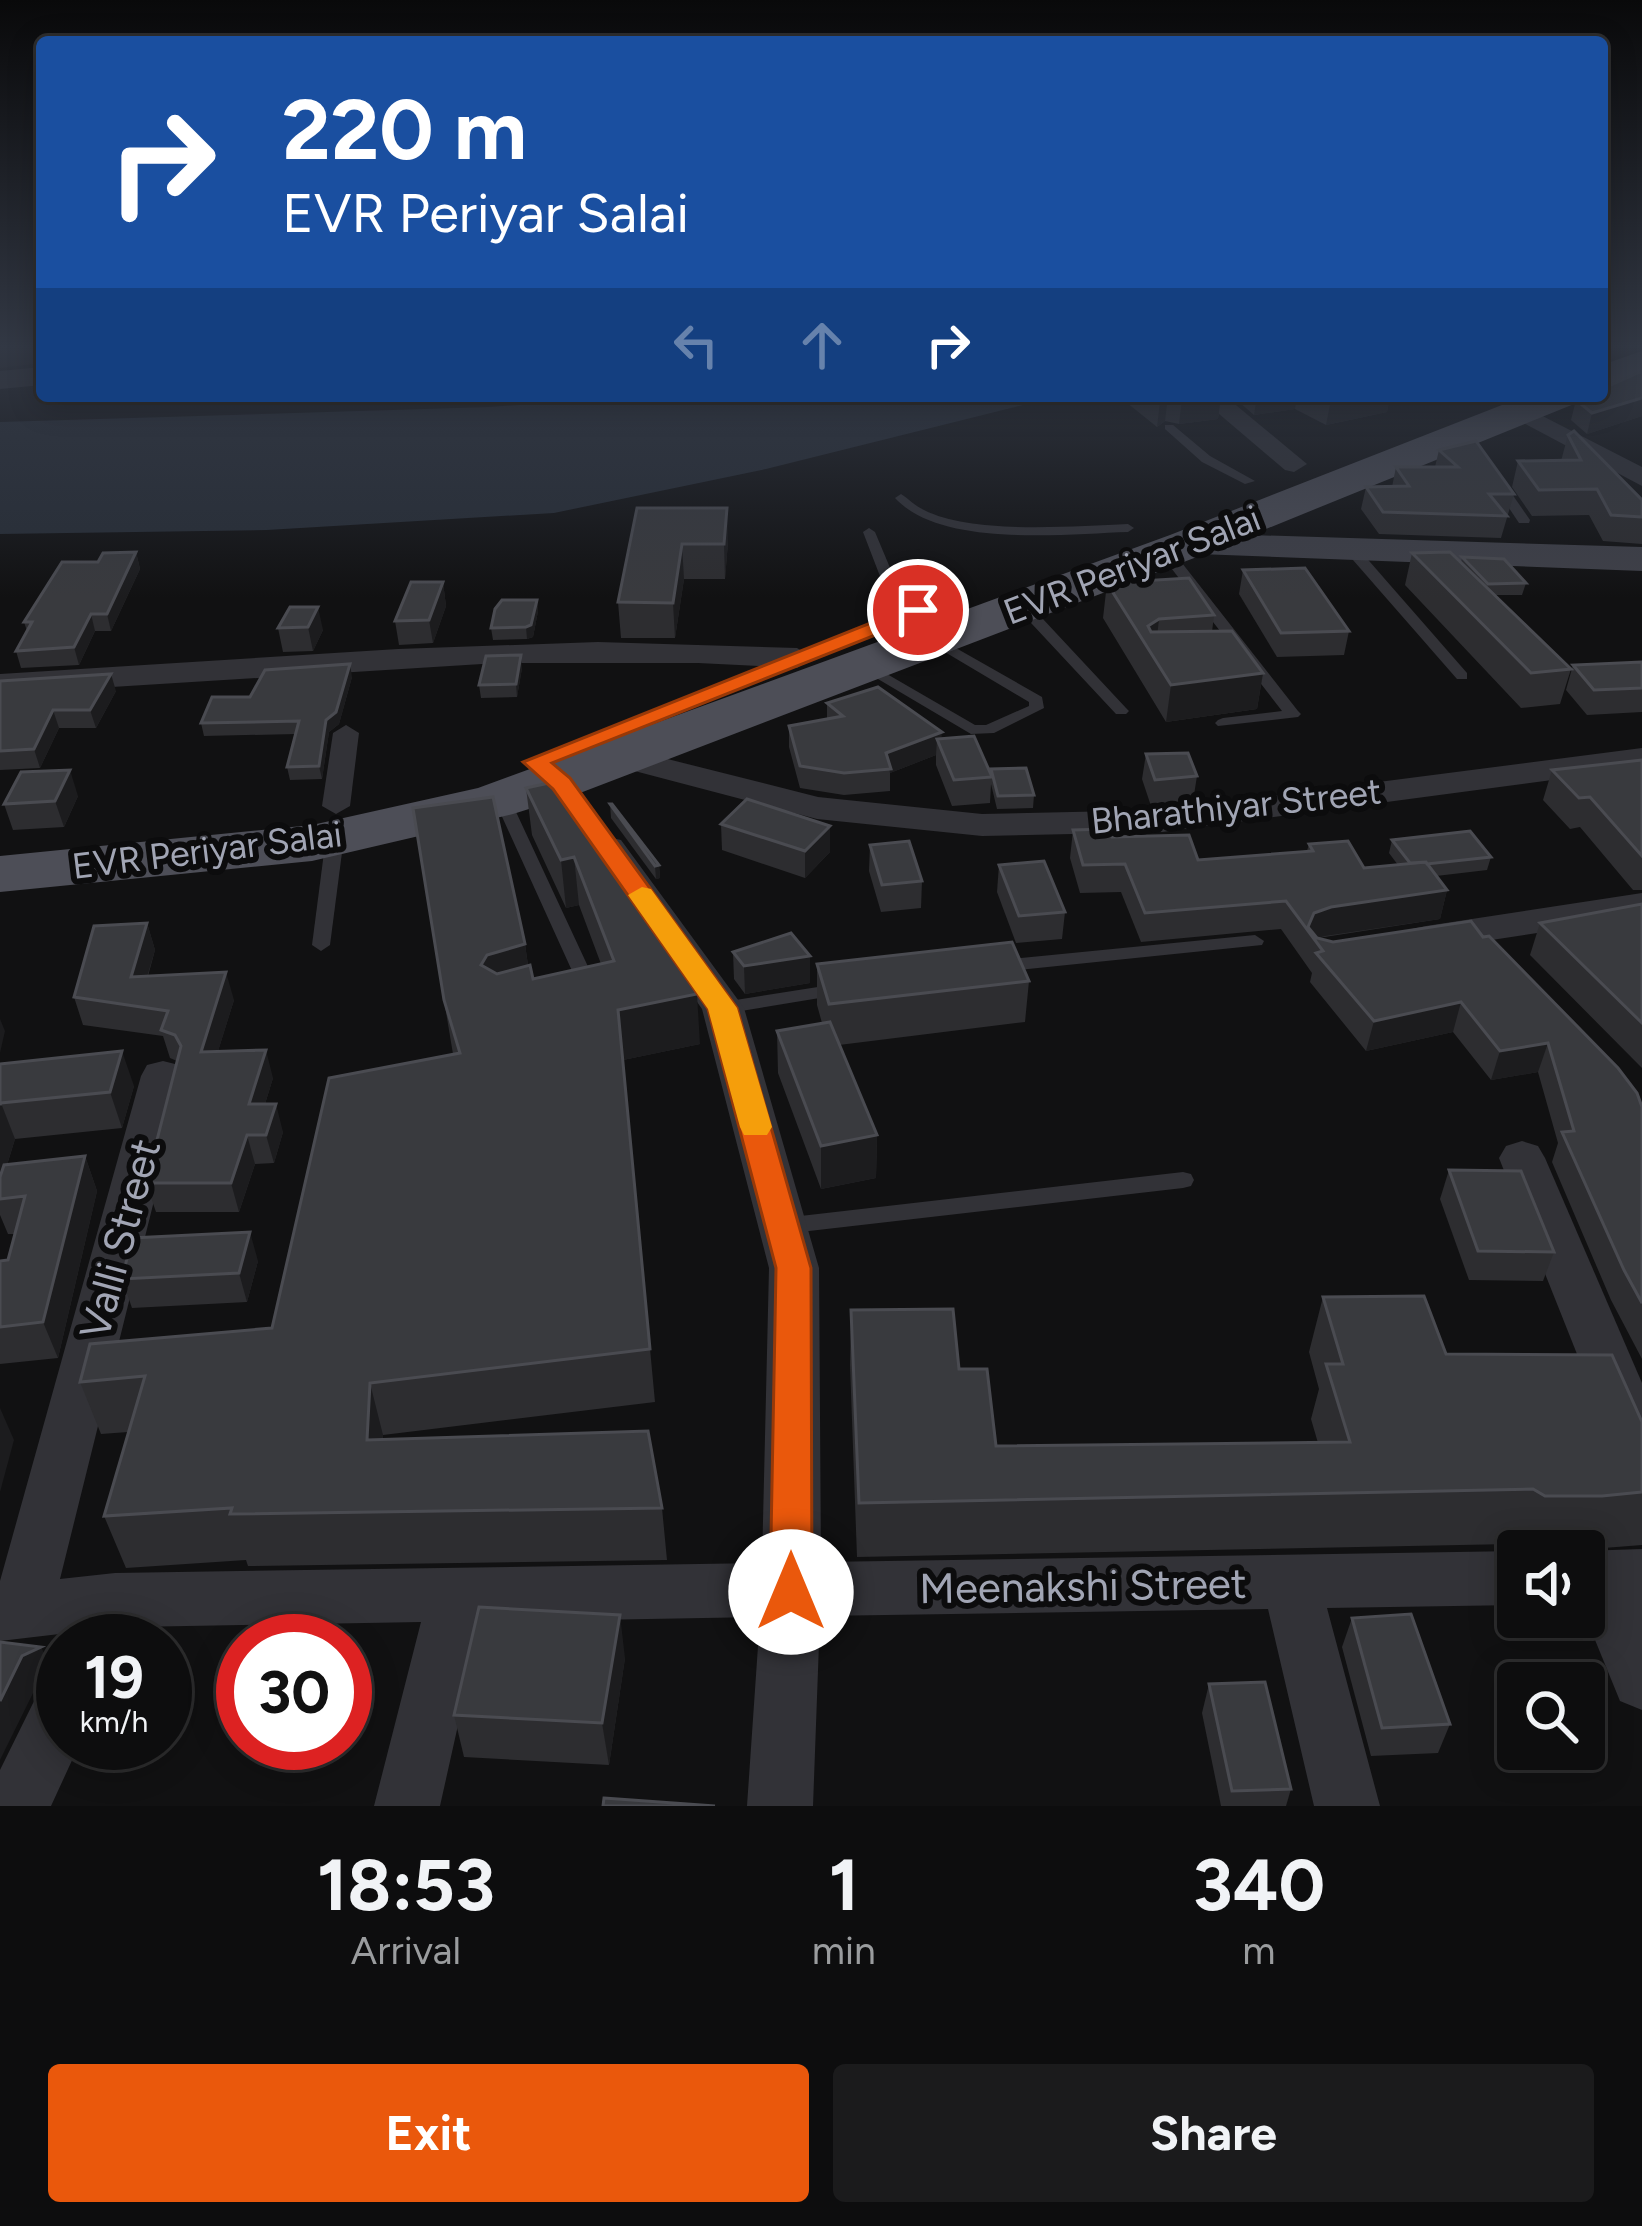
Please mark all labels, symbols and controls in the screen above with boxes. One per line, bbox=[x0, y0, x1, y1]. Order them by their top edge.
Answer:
text: 220 m bbox=[282, 79, 527, 180]
icon: right bbox=[84, 84, 240, 240]
text: EVR Periyar Salai bbox=[282, 181, 689, 246]
icon: left bbox=[663, 312, 729, 378]
icon: ahead bbox=[789, 312, 855, 378]
icon: right bbox=[915, 312, 981, 378]
street label: EVR Periyar Salai bbox=[998, 496, 1266, 634]
pin bbox=[867, 559, 969, 661]
icon: arrive bbox=[885, 577, 951, 643]
street label: Bharathiyar Street bbox=[1089, 769, 1383, 843]
street label: EVR Periyar Salai bbox=[70, 812, 344, 888]
street label: Valli Street bbox=[69, 1133, 171, 1345]
position arrow bbox=[728, 1529, 854, 1655]
map controls bbox=[1497, 1530, 1605, 1770]
button: sound bbox=[1497, 1530, 1605, 1638]
street label: Meenakshi Street bbox=[919, 1558, 1247, 1614]
speed limit sign: 30 bbox=[216, 1614, 372, 1770]
text: 19 bbox=[84, 1641, 144, 1713]
button: search bbox=[1497, 1662, 1605, 1770]
text: km/h bbox=[80, 1703, 148, 1740]
text: 18:53 bbox=[317, 1842, 495, 1928]
text: 1 bbox=[829, 1842, 859, 1928]
text: 340 bbox=[1193, 1842, 1325, 1928]
text: Arrival bbox=[351, 1927, 461, 1974]
text: min bbox=[812, 1927, 876, 1974]
text: m bbox=[1242, 1927, 1276, 1974]
button: Exit bbox=[48, 2064, 809, 2202]
button: Share bbox=[833, 2064, 1594, 2202]

